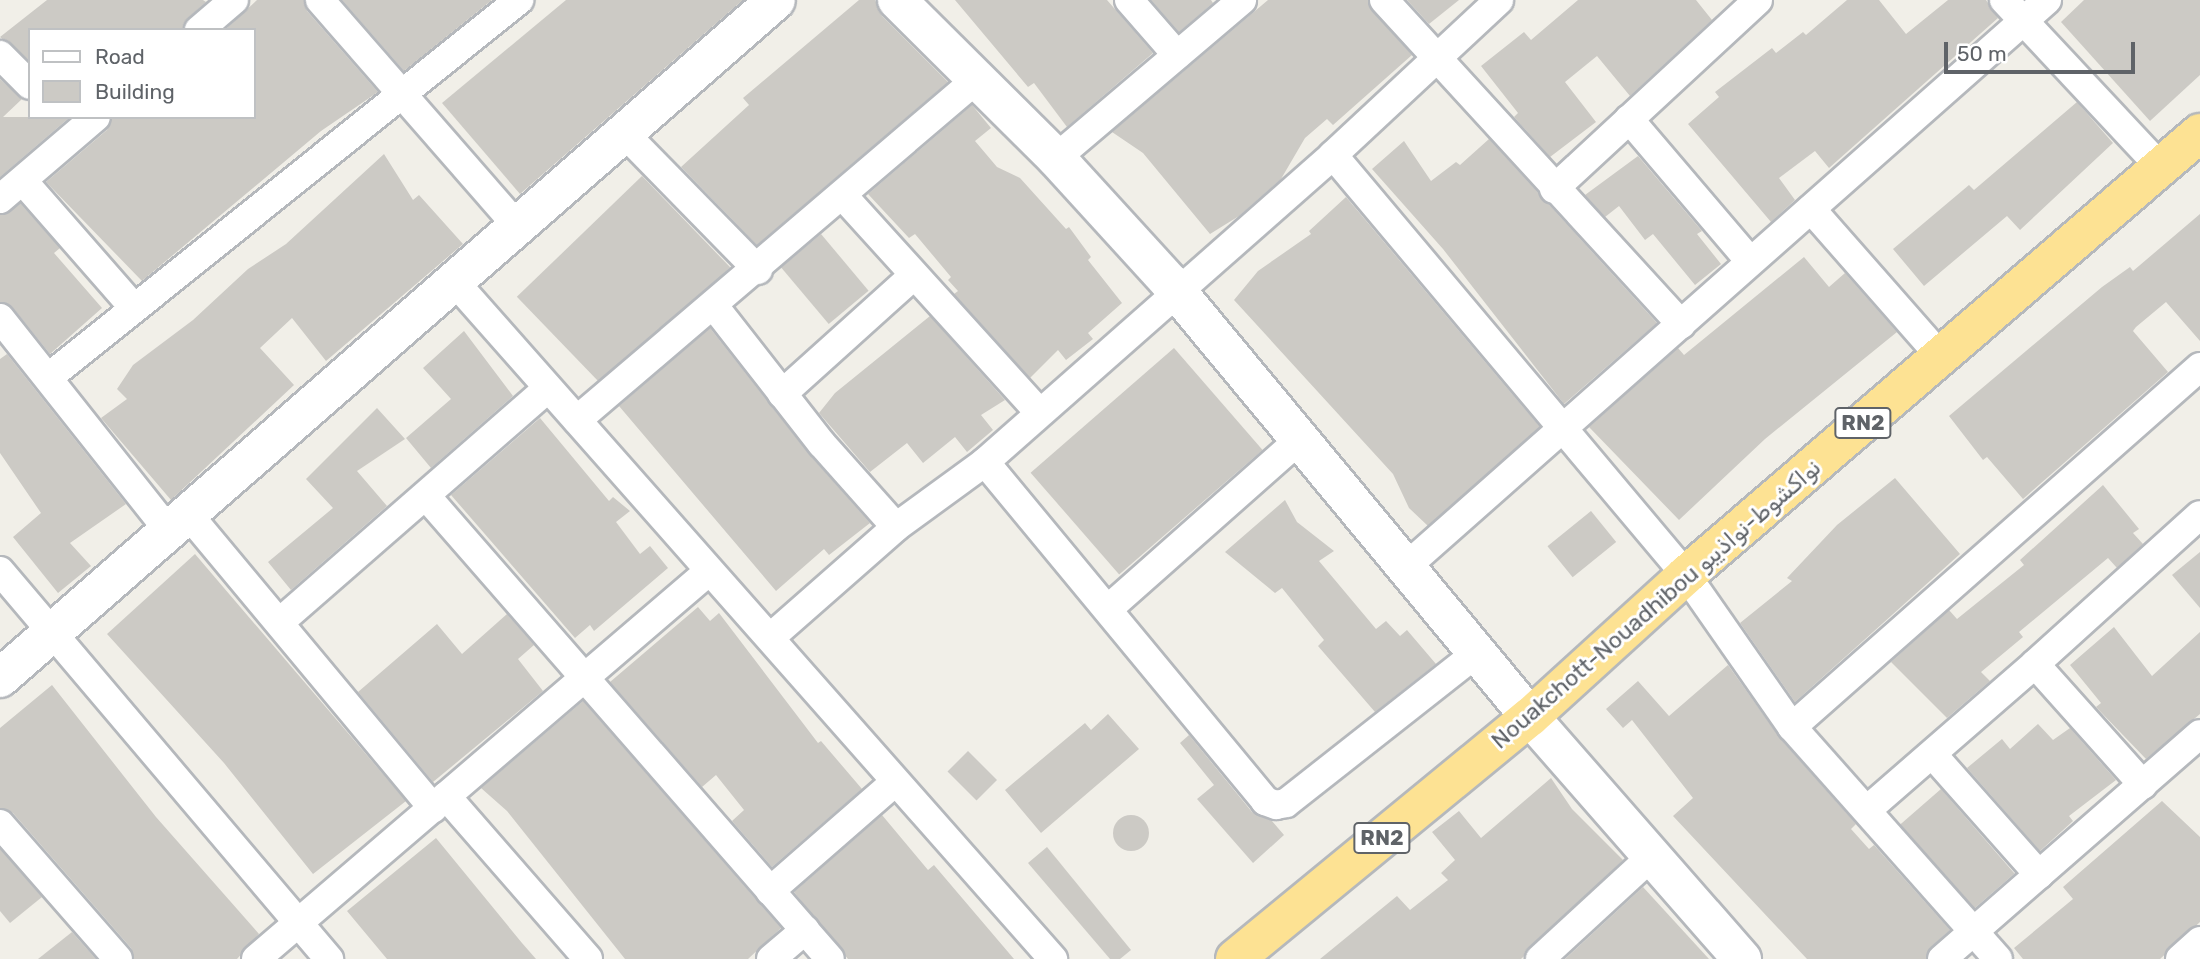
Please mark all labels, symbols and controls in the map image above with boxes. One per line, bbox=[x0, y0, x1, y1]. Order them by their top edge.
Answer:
legend bbox=[28, 28, 256, 119]
scale bar bbox=[1948, 28, 2139, 72]
text: 50 m bbox=[1957, 41, 2007, 66]
text: Road bbox=[95, 44, 145, 69]
text: Building bbox=[95, 79, 175, 104]
road number: RN2 bbox=[1833, 406, 1893, 440]
street label: Nouakchott-Nouadhibou نواكشوط-نواذيبو bbox=[1486, 453, 1826, 755]
road number: RN2 bbox=[1352, 820, 1412, 856]

